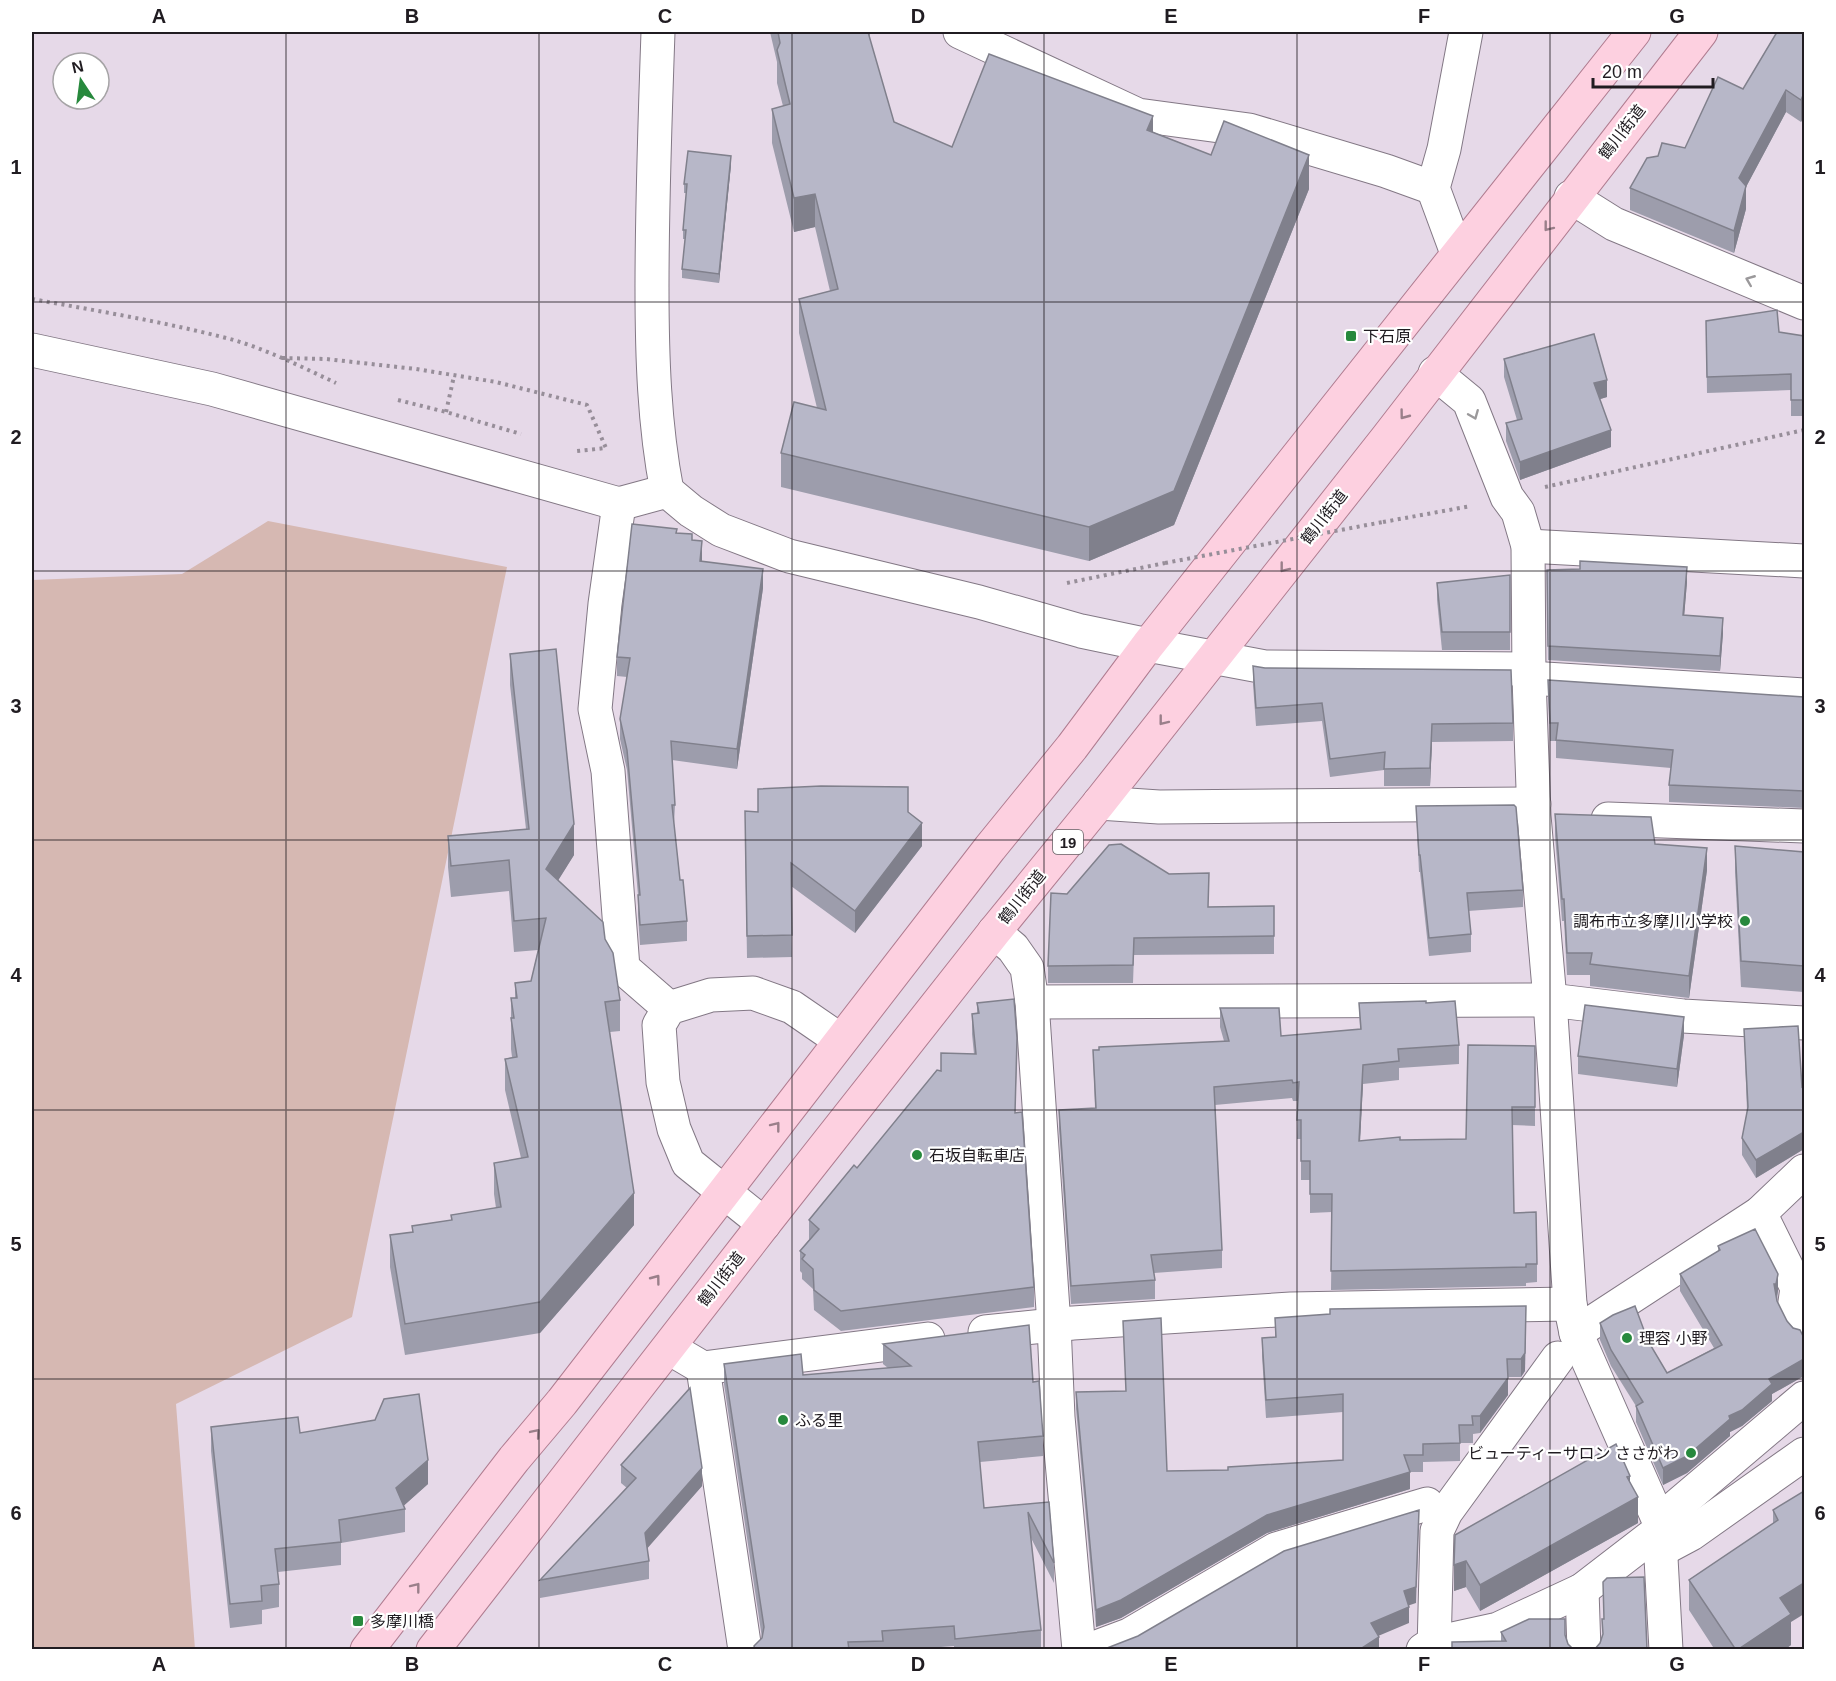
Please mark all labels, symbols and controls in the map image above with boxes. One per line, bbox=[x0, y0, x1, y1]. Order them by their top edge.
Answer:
text: A bbox=[152, 5, 166, 27]
text: B bbox=[405, 5, 419, 27]
text: C bbox=[658, 5, 672, 27]
text: D bbox=[911, 5, 925, 27]
text: E bbox=[1164, 5, 1178, 27]
text: F bbox=[1418, 5, 1430, 27]
text: G bbox=[1669, 5, 1685, 27]
north arrow bbox=[51, 51, 111, 111]
scale bar bbox=[1593, 51, 1713, 89]
text: N bbox=[70, 57, 85, 76]
text: 20 m bbox=[1602, 62, 1642, 82]
street label: 鶴川街道 bbox=[1596, 102, 1648, 162]
text: 1 bbox=[10, 156, 22, 178]
text: 1 bbox=[1814, 156, 1826, 178]
one-way arrow bbox=[1545, 220, 1556, 231]
one-way arrow bbox=[1746, 275, 1757, 287]
place label: 下石原 bbox=[1363, 328, 1411, 345]
marker: 下石原 bbox=[1344, 329, 1358, 343]
one-way arrow bbox=[1400, 408, 1411, 419]
one-way arrow bbox=[1467, 409, 1479, 420]
text: 2 bbox=[10, 426, 22, 448]
text: 2 bbox=[1814, 426, 1826, 448]
street label: 鶴川街道 bbox=[1298, 487, 1350, 547]
one-way arrow bbox=[1280, 561, 1291, 572]
text: 3 bbox=[10, 695, 22, 717]
text: 3 bbox=[1814, 695, 1826, 717]
one-way arrow bbox=[1159, 714, 1170, 725]
road number: 19 bbox=[1053, 830, 1083, 854]
street label: 鶴川街道 bbox=[995, 867, 1049, 927]
place label: 調布市立多摩川小学校 bbox=[1573, 913, 1733, 930]
marker: 調布市立多摩川小学校 bbox=[1738, 914, 1752, 928]
text: 4 bbox=[10, 964, 22, 986]
text: 4 bbox=[1814, 964, 1826, 986]
one-way arrow bbox=[768, 1121, 779, 1132]
place label: 石坂自転車店 bbox=[929, 1147, 1025, 1164]
marker: 石坂自転車店 bbox=[910, 1148, 924, 1162]
text: 5 bbox=[10, 1233, 22, 1255]
text: 5 bbox=[1814, 1233, 1826, 1255]
street label: 鶴川街道 bbox=[695, 1249, 747, 1309]
one-way arrow bbox=[649, 1275, 660, 1286]
place label: 理容 小野 bbox=[1639, 1330, 1707, 1347]
marker: 理容 小野 bbox=[1620, 1331, 1634, 1345]
place label: ふる里 bbox=[795, 1412, 843, 1429]
marker: ふる里 bbox=[776, 1413, 790, 1427]
one-way arrow bbox=[529, 1429, 540, 1440]
place label: ビューティーサロン ささがわ bbox=[1468, 1445, 1679, 1462]
marker: ビューティーサロン ささがわ bbox=[1684, 1446, 1698, 1460]
text: 6 bbox=[10, 1502, 22, 1524]
text: 6 bbox=[1814, 1502, 1826, 1524]
one-way arrow bbox=[408, 1582, 419, 1593]
place label: 多摩川橋 bbox=[370, 1613, 434, 1630]
marker: 多摩川橋 bbox=[351, 1614, 365, 1628]
text: A bbox=[152, 1653, 166, 1675]
text: B bbox=[405, 1653, 419, 1675]
text: C bbox=[658, 1653, 672, 1675]
text: D bbox=[911, 1653, 925, 1675]
text: E bbox=[1164, 1653, 1178, 1675]
text: F bbox=[1418, 1653, 1430, 1675]
text: G bbox=[1669, 1653, 1685, 1675]

